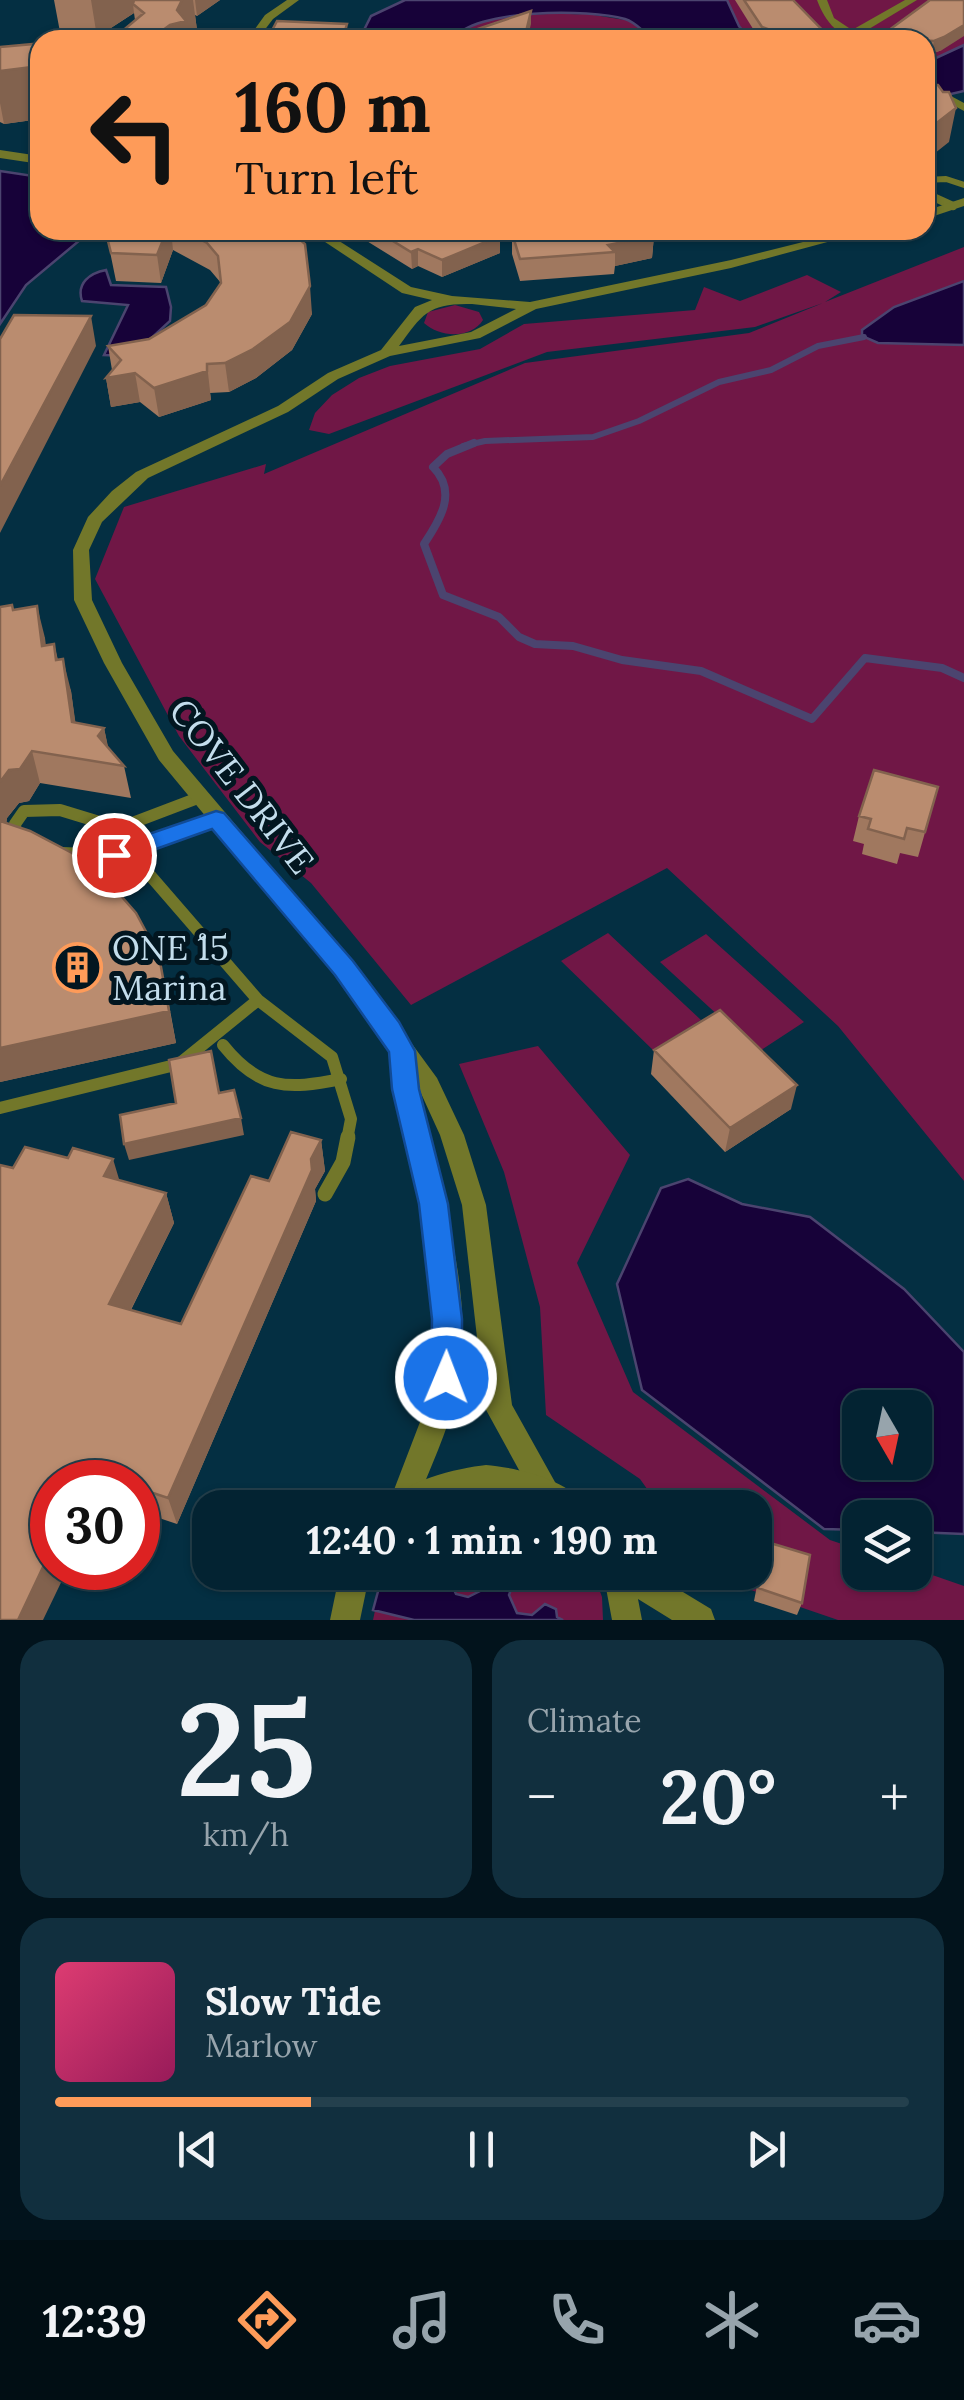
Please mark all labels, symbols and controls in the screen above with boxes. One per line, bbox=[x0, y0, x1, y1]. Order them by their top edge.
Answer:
text: 160 m bbox=[235, 62, 431, 151]
icon: left bbox=[70, 70, 200, 200]
text: Turn left bbox=[235, 149, 418, 206]
street label: COVE DRIVE bbox=[160, 690, 324, 882]
pin bbox=[72, 813, 157, 898]
icon: arrive bbox=[87, 828, 142, 883]
place label: ONE ̊15 Marina bbox=[112, 925, 229, 1010]
building icon: ONE ̊15 Marina bbox=[51, 941, 103, 993]
position arrow bbox=[394, 1326, 498, 1430]
north arrow bbox=[842, 1390, 932, 1480]
map controls bbox=[842, 1390, 932, 1590]
speed limit sign: 30 bbox=[30, 1460, 160, 1590]
button: layers bbox=[842, 1500, 932, 1590]
text: 12:40 · 1 min · 190 m bbox=[307, 1516, 657, 1564]
text: 25 bbox=[176, 1665, 316, 1832]
text: Climate bbox=[527, 1700, 642, 1741]
text: 20° bbox=[660, 1749, 776, 1845]
text: − bbox=[527, 1762, 556, 1832]
text: + bbox=[880, 1762, 909, 1832]
text: km/h bbox=[203, 1814, 289, 1855]
text: Slow Tide bbox=[205, 1977, 382, 2025]
text: Marlow bbox=[205, 2025, 317, 2066]
icon: previous bbox=[170, 2122, 225, 2177]
icon: pause bbox=[454, 2122, 509, 2177]
icon: next bbox=[739, 2122, 794, 2177]
icon: directions bbox=[232, 2285, 302, 2355]
icon: music bbox=[387, 2285, 457, 2355]
icon: phone bbox=[542, 2285, 612, 2355]
icon: climate bbox=[697, 2285, 767, 2355]
icon: car bbox=[852, 2285, 922, 2355]
text: 12:39 bbox=[42, 2292, 147, 2349]

